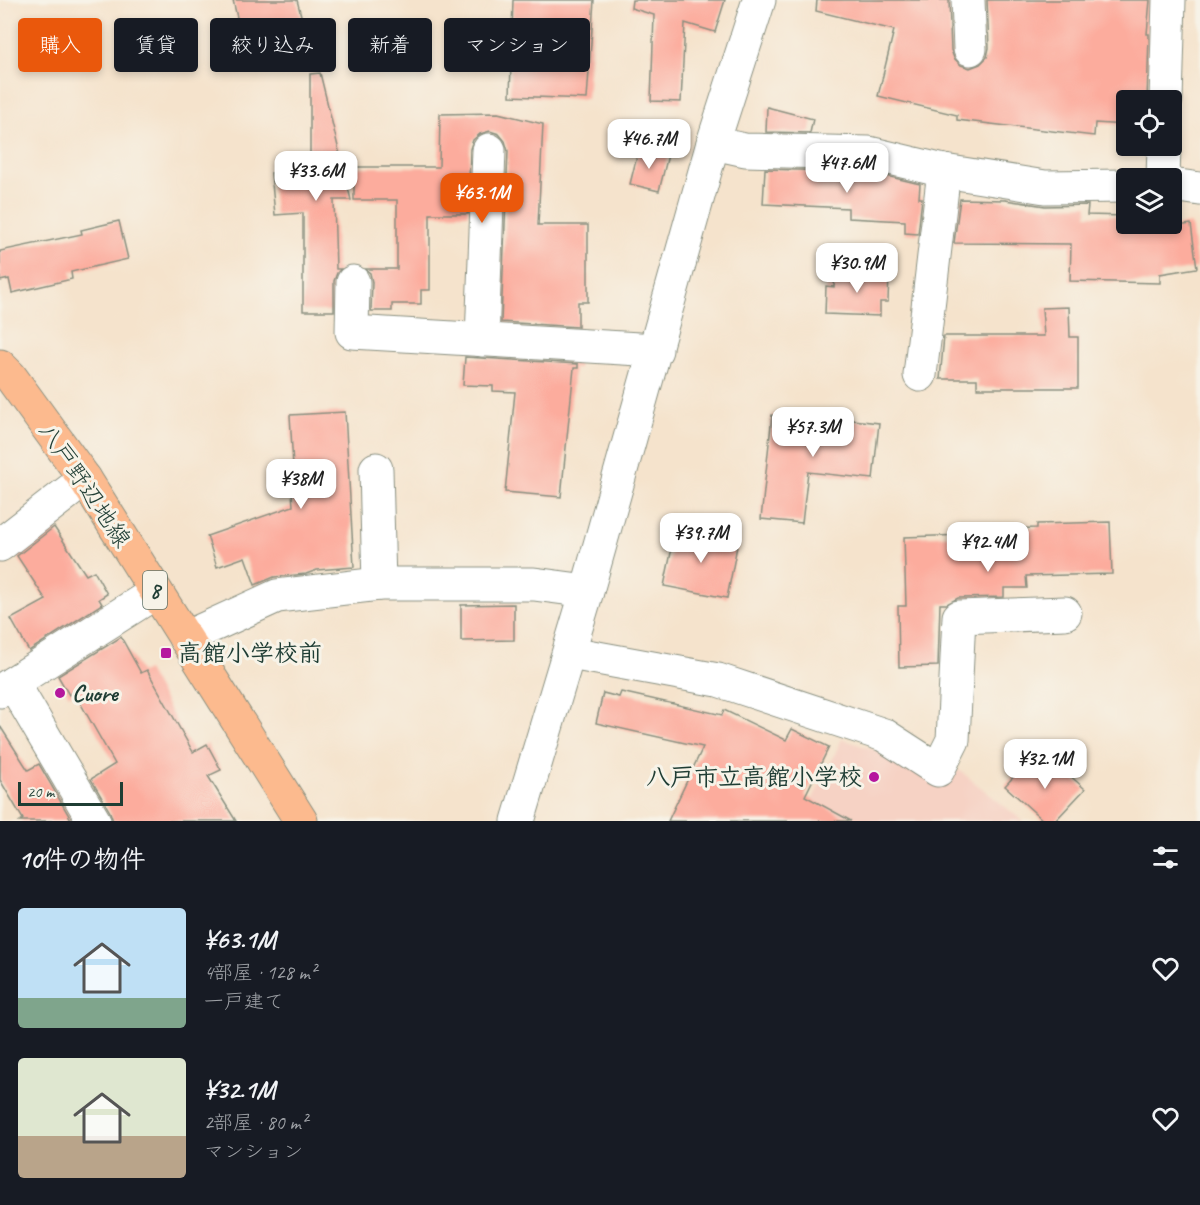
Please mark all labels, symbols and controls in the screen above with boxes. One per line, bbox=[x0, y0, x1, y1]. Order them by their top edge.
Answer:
chip: 購入 bbox=[18, 18, 102, 72]
chip: 賃貸 bbox=[114, 18, 198, 72]
chip: 絞り込み bbox=[210, 18, 336, 72]
chip: 新着 bbox=[348, 18, 432, 72]
chip: マンション bbox=[444, 18, 590, 72]
map controls bbox=[1116, 90, 1182, 234]
button: locate bbox=[1116, 90, 1182, 156]
pin: ¥46.7M bbox=[600, 119, 698, 170]
text: ¥46.7M bbox=[622, 126, 676, 151]
pin: ¥47.6M bbox=[798, 143, 896, 194]
text: ¥47.6M bbox=[820, 150, 874, 175]
pin: ¥33.6M bbox=[267, 151, 365, 202]
text: ¥33.6M bbox=[289, 158, 343, 183]
button: layers bbox=[1116, 168, 1182, 234]
pin: ¥63.1M bbox=[433, 173, 531, 224]
text: ¥63.1M bbox=[455, 180, 509, 205]
pin: ¥30.9M bbox=[808, 243, 906, 294]
text: ¥30.9M bbox=[830, 250, 884, 275]
pin: ¥57.3M bbox=[764, 407, 862, 458]
text: ¥57.3M bbox=[786, 414, 840, 439]
street label: 八戸野辺地線 bbox=[32, 417, 138, 553]
pin: ¥38M bbox=[265, 459, 337, 510]
text: ¥38M bbox=[280, 466, 322, 491]
pin: ¥39.7M bbox=[652, 513, 750, 564]
text: ¥39.7M bbox=[674, 520, 728, 545]
pin: ¥92.4M bbox=[939, 522, 1037, 573]
text: ¥92.4M bbox=[961, 529, 1015, 554]
road number: 8 bbox=[143, 571, 167, 609]
place label: 高館小学校前 bbox=[178, 638, 322, 668]
marker: 高館小学校前 bbox=[159, 646, 173, 660]
place label: Cuore bbox=[72, 678, 119, 708]
marker: Cuore bbox=[53, 686, 67, 700]
pin: ¥32.1M bbox=[996, 739, 1094, 790]
text: ¥32.1M bbox=[1018, 746, 1072, 771]
place label: 八戸市立高館小学校 bbox=[646, 762, 862, 792]
marker: 八戸市立高館小学校 bbox=[867, 770, 881, 784]
scale bar bbox=[18, 779, 123, 806]
text: 20 m bbox=[27, 782, 54, 802]
icon: filters bbox=[1149, 841, 1182, 874]
text: 10件の物件 bbox=[18, 843, 145, 876]
text: ¥63.1M bbox=[204, 923, 275, 956]
icon: home bbox=[66, 932, 138, 1004]
icon: heart bbox=[1149, 952, 1182, 985]
text: 4部屋 · 128 m² bbox=[204, 960, 316, 985]
text: 一戸建て bbox=[204, 989, 284, 1014]
text: ¥32.1M bbox=[204, 1073, 275, 1106]
icon: home bbox=[66, 1082, 138, 1154]
icon: heart bbox=[1149, 1102, 1182, 1135]
text: 2部屋 · 80 m² bbox=[204, 1110, 307, 1135]
text: マンション bbox=[204, 1139, 303, 1164]

